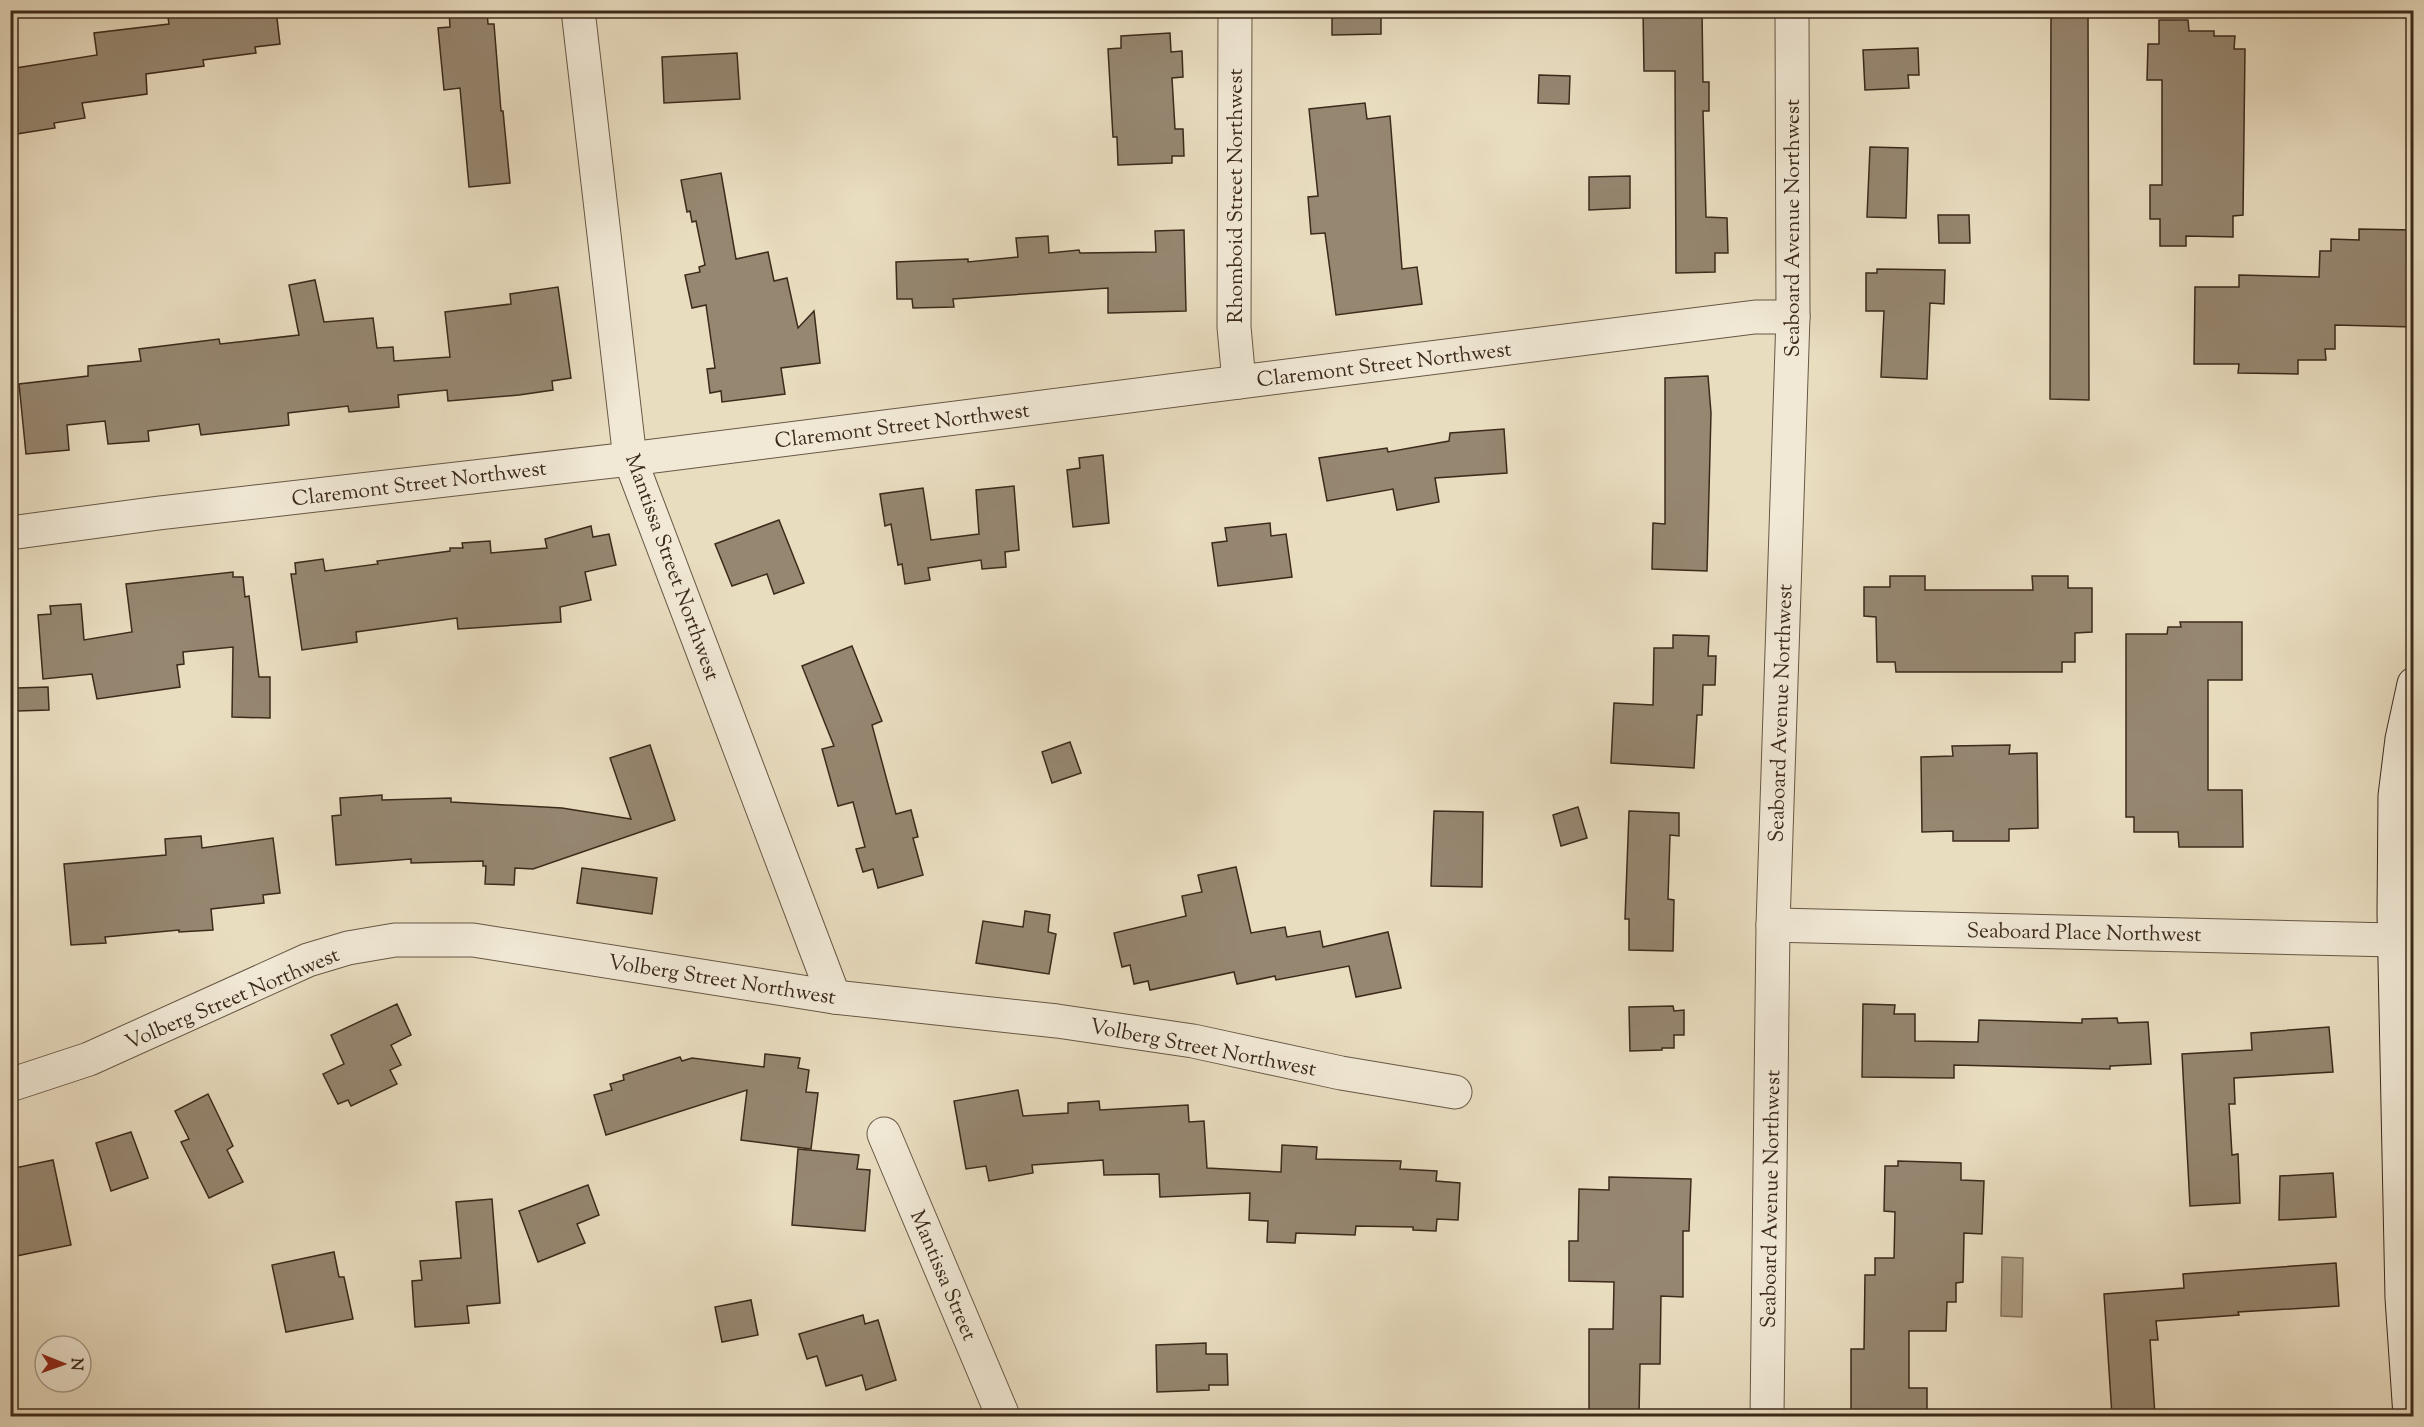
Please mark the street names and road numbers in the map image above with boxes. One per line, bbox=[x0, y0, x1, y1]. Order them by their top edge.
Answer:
street label: Rhomboid Street Northwest bbox=[1222, 68, 1252, 324]
street label: Seaboard Avenue Northwest bbox=[1779, 99, 1809, 357]
street label: Claremont Street Northwest bbox=[1255, 335, 1513, 397]
street label: Claremont Street Northwest bbox=[773, 396, 1031, 458]
street label: Mantissa Street Northwest bbox=[616, 450, 726, 685]
street label: Claremont Street Northwest bbox=[290, 454, 548, 516]
street label: Seaboard Avenue Northwest bbox=[1762, 583, 1801, 843]
street label: Seaboard Place Northwest bbox=[1966, 917, 2202, 951]
street label: Volberg Street Northwest bbox=[121, 941, 345, 1059]
street label: Volberg Street Northwest bbox=[606, 948, 838, 1014]
street label: Volberg Street Northwest bbox=[1087, 1012, 1319, 1086]
street label: Seaboard Avenue Northwest bbox=[1755, 1070, 1789, 1328]
street label: Mantissa Street bbox=[901, 1206, 983, 1346]

